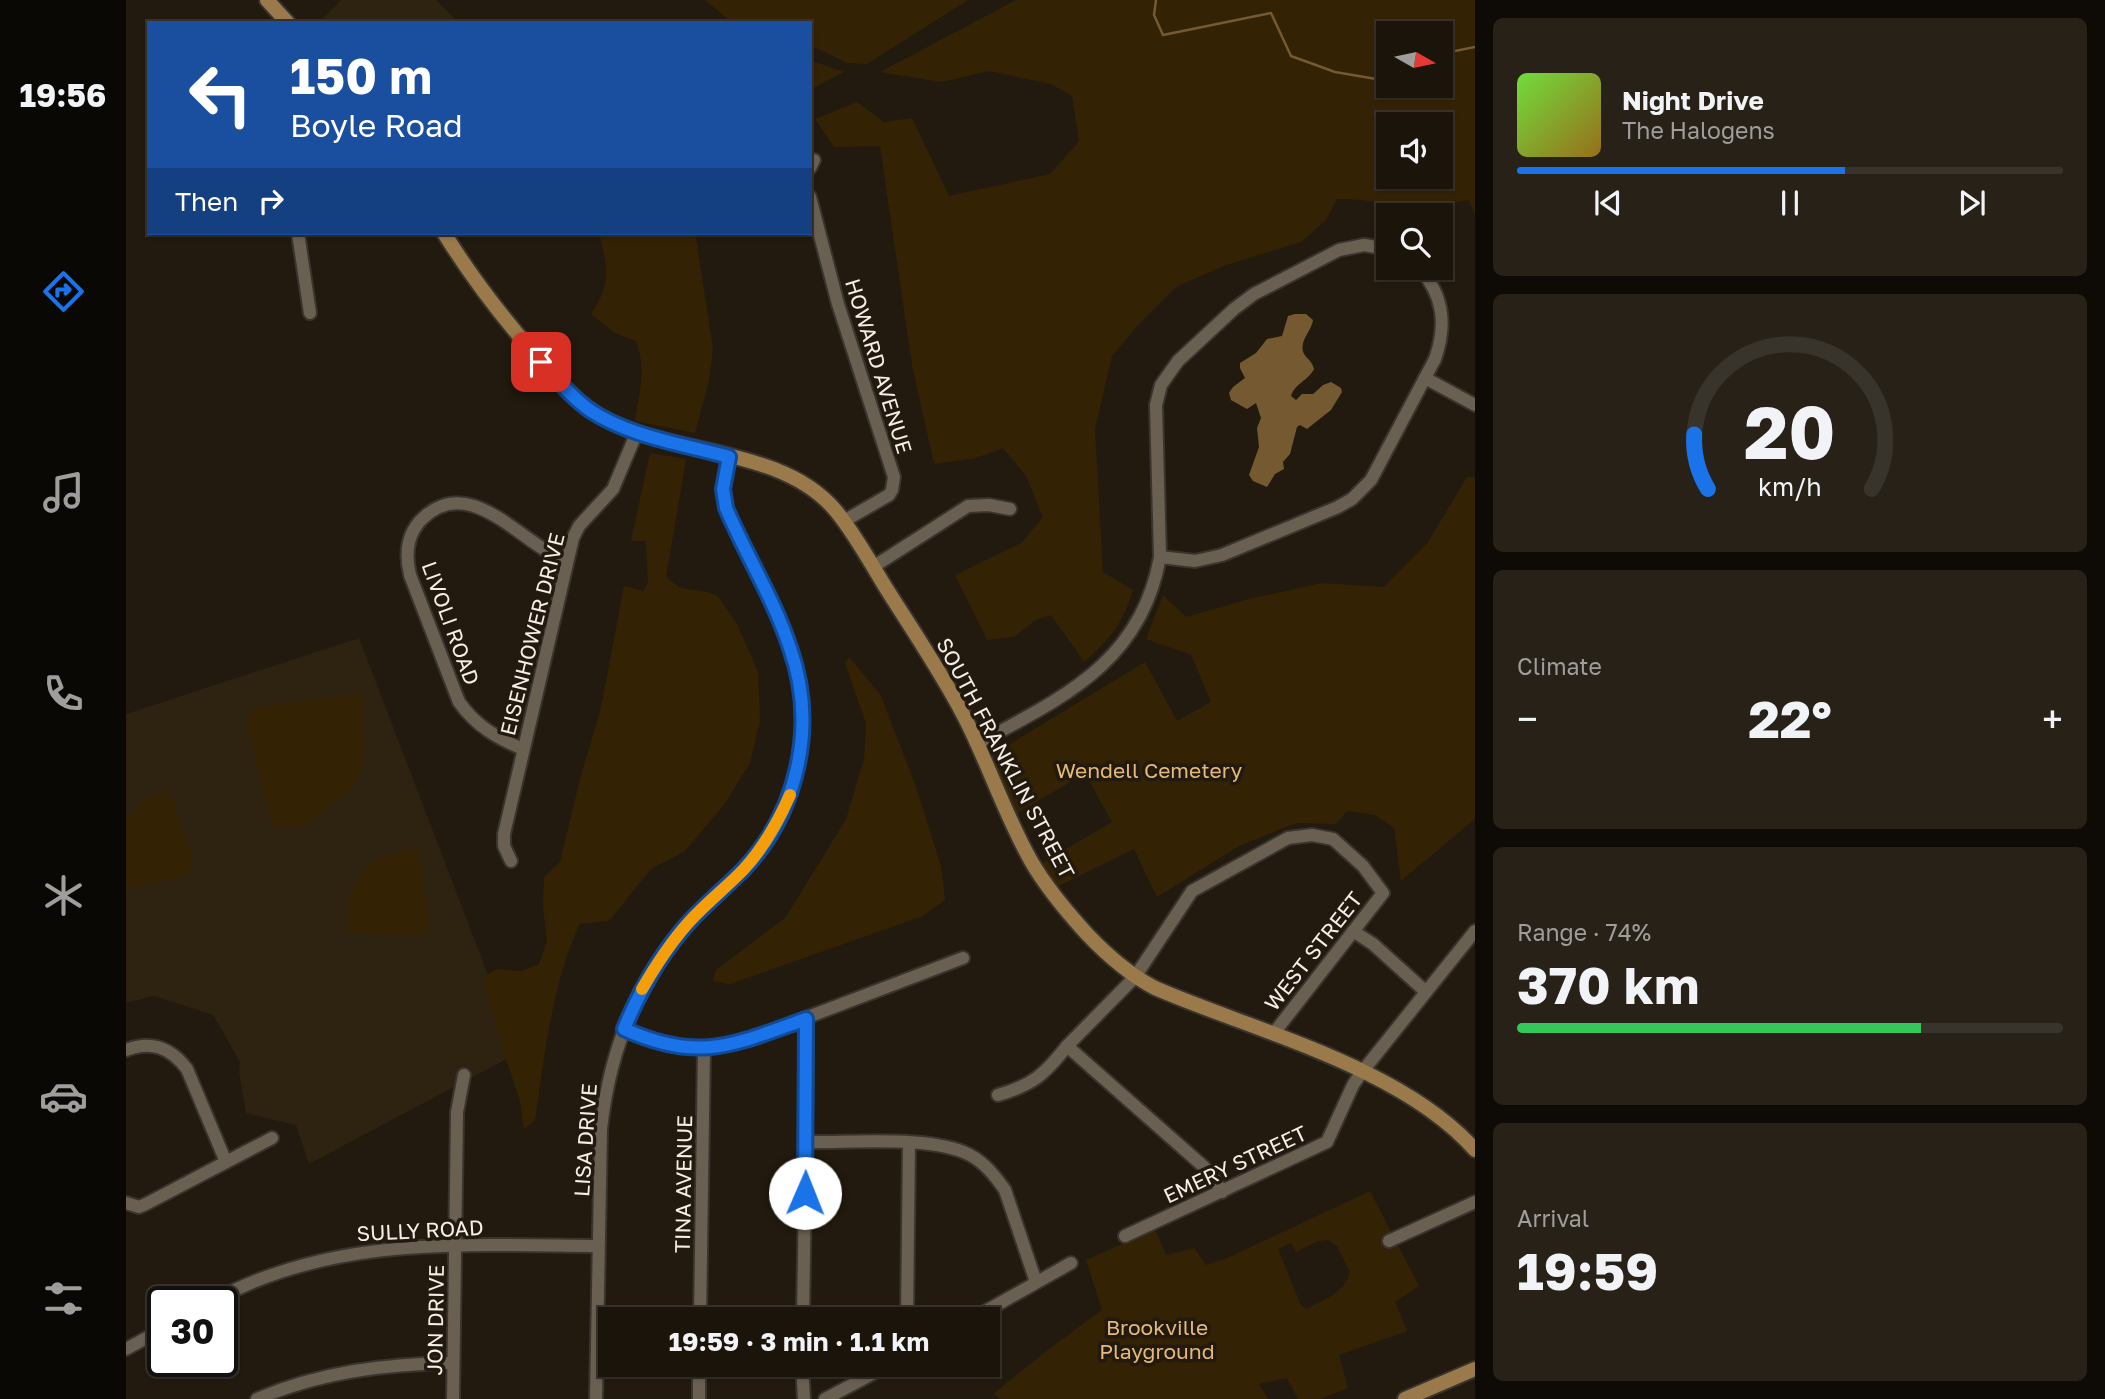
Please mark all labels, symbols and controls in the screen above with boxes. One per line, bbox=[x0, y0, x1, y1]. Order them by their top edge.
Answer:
north arrow bbox=[1376, 21, 1452, 98]
map controls bbox=[1376, 21, 1453, 280]
text: 150 m bbox=[290, 46, 432, 105]
icon: left bbox=[175, 49, 266, 140]
text: 19:56 bbox=[20, 76, 106, 114]
text: Night Drive bbox=[1622, 85, 1764, 116]
text: Boyle Road bbox=[290, 106, 463, 144]
button: sound bbox=[1376, 112, 1453, 189]
text: The Halogens bbox=[1622, 116, 1775, 144]
icon: right bbox=[252, 182, 290, 220]
icon: previous bbox=[1589, 184, 1627, 222]
icon: pause bbox=[1771, 184, 1809, 222]
icon: next bbox=[1953, 184, 1991, 222]
text: Then bbox=[175, 186, 238, 217]
button: search bbox=[1376, 203, 1453, 280]
icon: directions bbox=[39, 267, 88, 316]
street label: HOWARD AVENUE bbox=[840, 275, 918, 457]
pin bbox=[511, 332, 571, 392]
icon: arrive bbox=[522, 343, 560, 381]
text: 20 bbox=[1744, 389, 1836, 476]
icon: music bbox=[39, 468, 88, 517]
text: km/h bbox=[1758, 471, 1822, 502]
street label: EISENHOWER DRIVE bbox=[494, 530, 570, 738]
street label: LIVOLI ROAD bbox=[417, 558, 485, 688]
street label: SOUTH FRANKLIN STREET bbox=[931, 633, 1081, 883]
text: Climate bbox=[1517, 652, 1602, 680]
icon: phone bbox=[39, 669, 88, 718]
text: 22° bbox=[1748, 687, 1832, 749]
text: − bbox=[1517, 696, 1538, 741]
text: + bbox=[2042, 696, 2063, 741]
park label: Wendell Cemetery bbox=[1056, 757, 1243, 783]
icon: climate bbox=[39, 871, 88, 920]
street label: WEST STREET bbox=[1258, 886, 1368, 1016]
text: Range · 74% bbox=[1517, 918, 1651, 946]
text: 370 km bbox=[1517, 953, 1700, 1015]
icon: car bbox=[39, 1072, 88, 1121]
street label: LISA DRIVE bbox=[568, 1082, 602, 1198]
street label: TINA AVENUE bbox=[669, 1115, 697, 1253]
street label: EMERY STREET bbox=[1159, 1119, 1311, 1209]
position arrow bbox=[768, 1156, 842, 1230]
text: Arrival bbox=[1517, 1204, 1589, 1232]
street label: SULLY ROAD bbox=[356, 1214, 484, 1246]
text: 19:59 bbox=[1517, 1239, 1658, 1301]
street label: JON DRIVE bbox=[421, 1264, 449, 1376]
icon: filters bbox=[39, 1274, 88, 1323]
speed limit sign: 30 bbox=[147, 1286, 238, 1377]
park label: Brookville Playground bbox=[1099, 1314, 1215, 1364]
text: 19:59 · 3 min · 1.1 km bbox=[669, 1326, 929, 1357]

